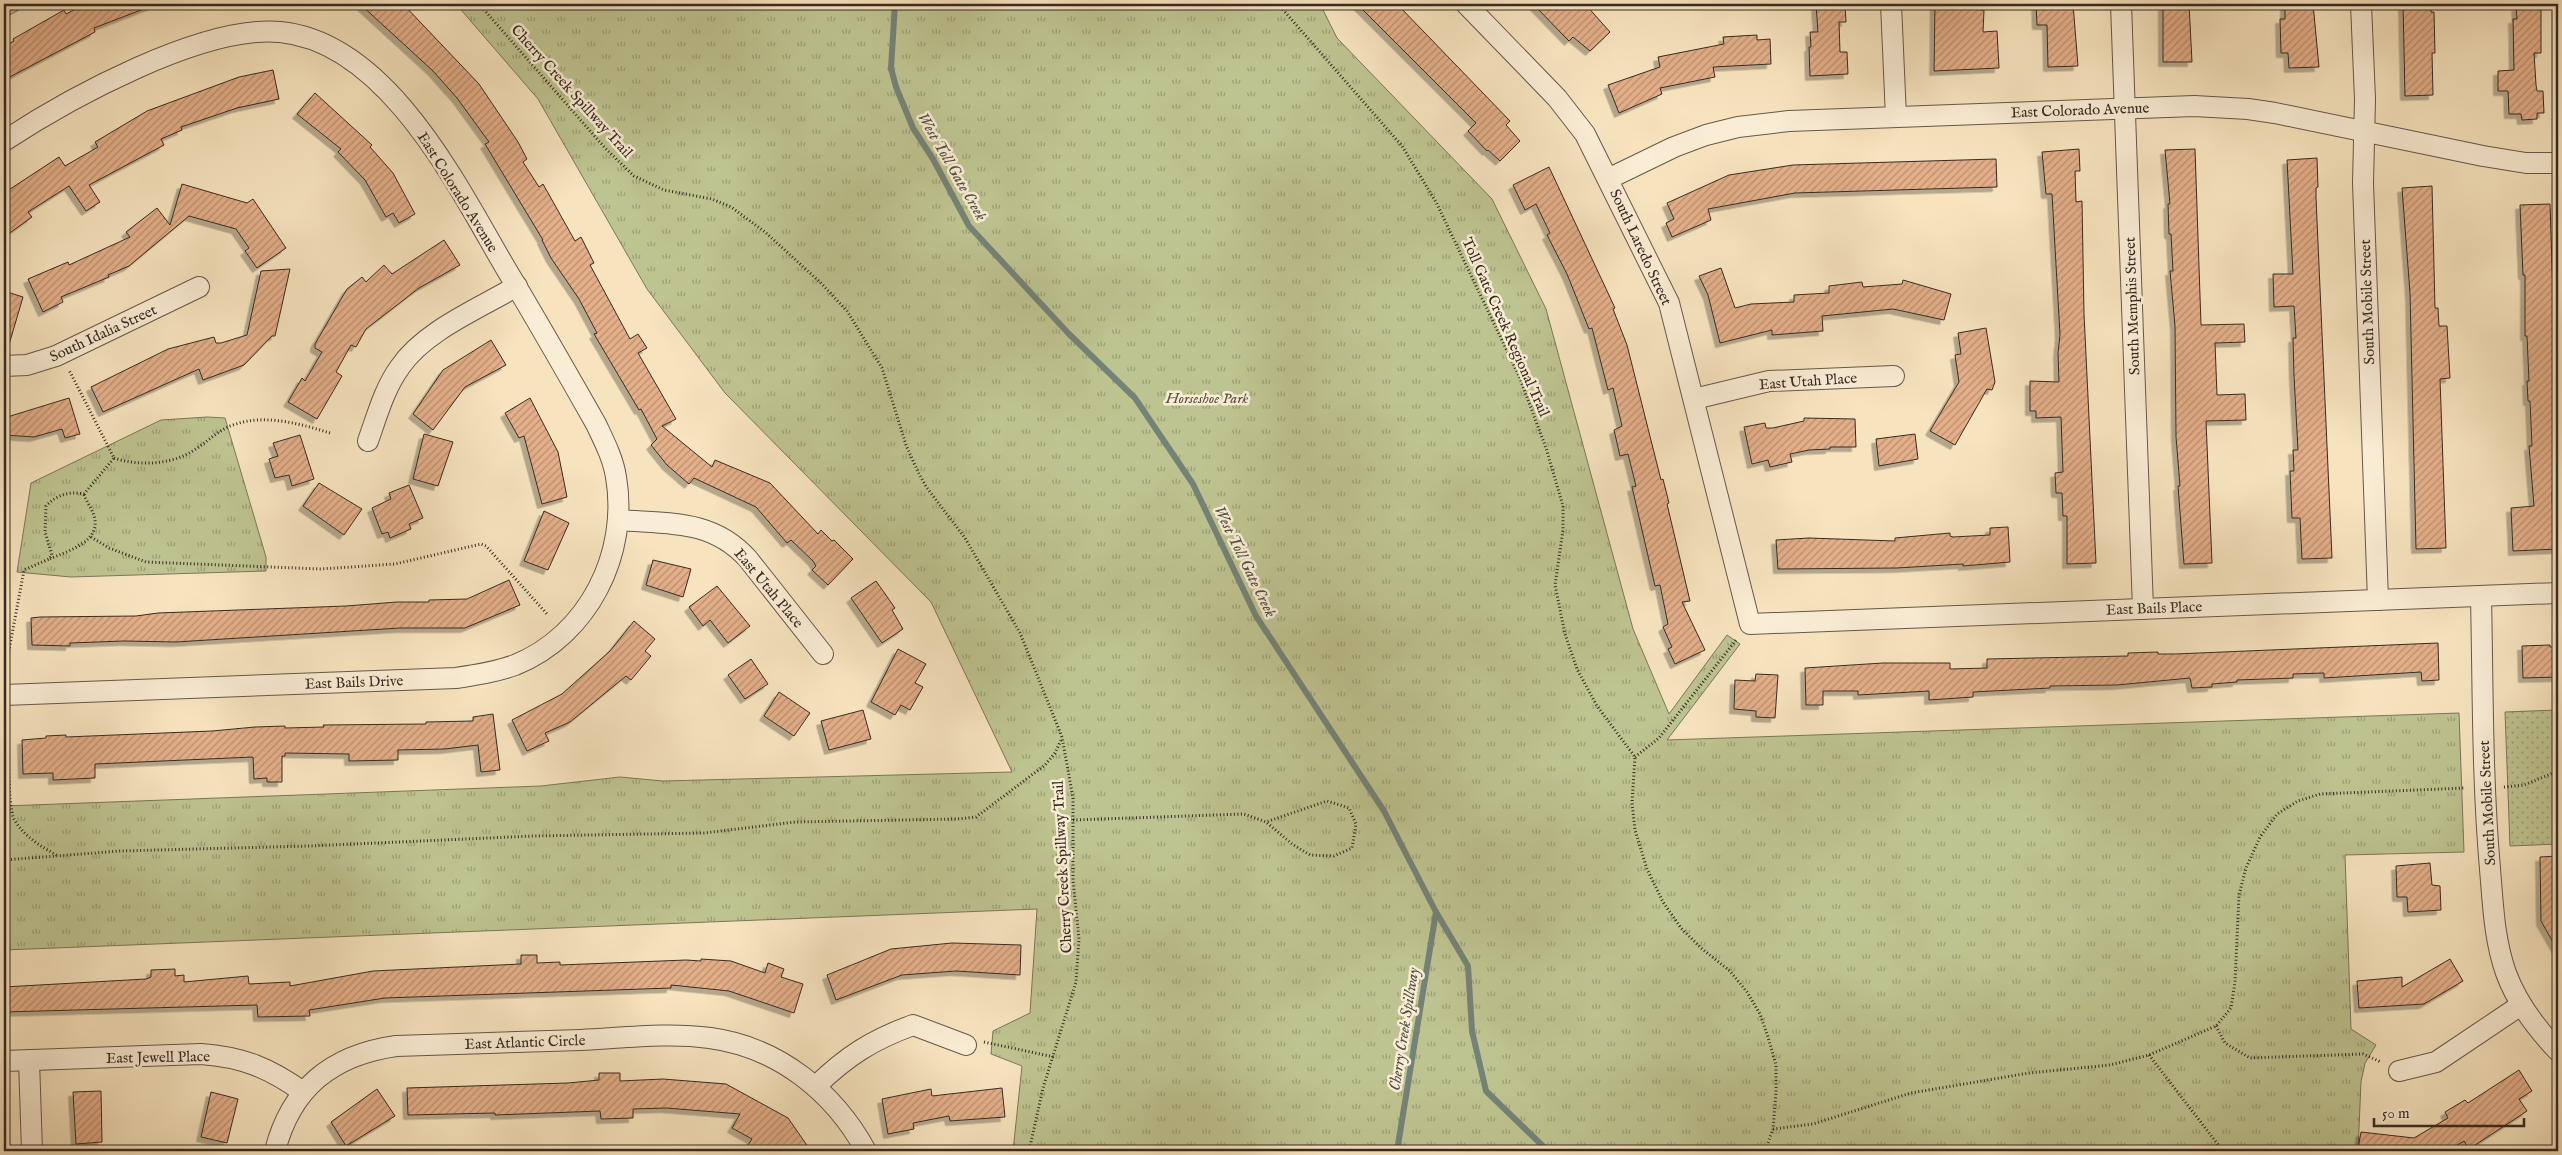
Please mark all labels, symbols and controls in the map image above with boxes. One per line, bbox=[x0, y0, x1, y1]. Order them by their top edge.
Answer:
street label: Cherry Creek Spillway Trail bbox=[507, 21, 637, 163]
street label: East Colorado Avenue bbox=[2010, 99, 2150, 122]
water label: West Toll Gate Creek bbox=[912, 109, 991, 225]
street label: East Colorado Avenue bbox=[413, 128, 502, 256]
street label: South Laredo Street bbox=[1605, 186, 1676, 308]
street label: Toll Gate Creek Regional Trail bbox=[1457, 235, 1554, 421]
street label: South Memphis Street bbox=[2121, 237, 2144, 375]
street label: South Mobile Street bbox=[2356, 239, 2379, 365]
street label: South Idalia Street bbox=[47, 300, 160, 367]
street label: East Utah Place bbox=[1758, 369, 1858, 394]
park label: Horseshoe Park bbox=[1165, 389, 1248, 408]
water label: West Toll Gate Creek bbox=[1209, 503, 1280, 622]
street label: East Utah Place bbox=[730, 545, 808, 632]
street label: East Bails Place bbox=[2106, 597, 2203, 620]
street label: East Bails Drive bbox=[304, 671, 404, 694]
street label: South Mobile Street bbox=[2475, 740, 2500, 866]
street label: Cherry Creek Spillway Trail bbox=[1048, 779, 1077, 954]
water label: Cherry Creek Spillway bbox=[1385, 965, 1425, 1092]
street label: East Atlantic Circle bbox=[464, 1031, 586, 1054]
street label: East Jewell Place bbox=[106, 1047, 210, 1068]
scale bar bbox=[2374, 1095, 2524, 1127]
text: 50 m bbox=[2382, 1104, 2410, 1123]

